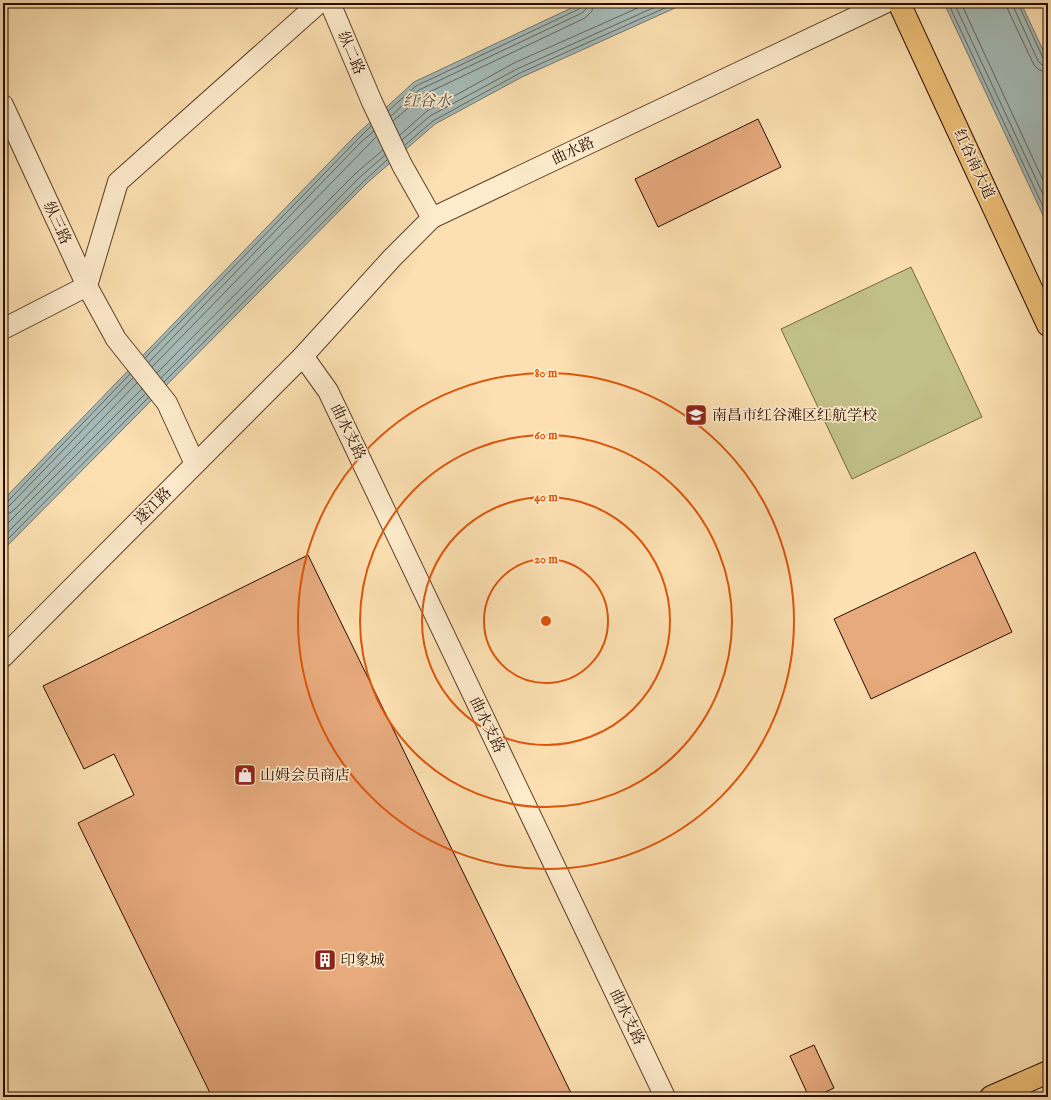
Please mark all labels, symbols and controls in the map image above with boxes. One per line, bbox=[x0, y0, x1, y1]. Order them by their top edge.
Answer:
street label: 纵二路 bbox=[333, 29, 369, 77]
water label: 红谷水 bbox=[403, 92, 453, 112]
street label: 红谷南大道 bbox=[950, 126, 998, 202]
street label: 曲水路 bbox=[549, 133, 597, 169]
street label: 纵三路 bbox=[39, 199, 75, 247]
text: 80 m bbox=[535, 366, 558, 381]
street label: 曲水支路 bbox=[326, 401, 370, 463]
school or university icon: 南昌市红谷滩区红航学校 bbox=[683, 402, 709, 428]
place label: 南昌市红谷滩区红航学校 bbox=[712, 406, 877, 425]
text: 60 m bbox=[535, 428, 558, 443]
street label: 遂江路 bbox=[130, 483, 176, 529]
text: 40 m bbox=[534, 490, 559, 505]
text: 20 m bbox=[534, 552, 558, 567]
centre of rings bbox=[539, 614, 553, 628]
street label: 曲水支路 bbox=[465, 694, 509, 756]
shop icon: 山姆会员商店 bbox=[232, 762, 258, 788]
place label: 山姆会员商店 bbox=[260, 766, 350, 785]
building icon: 印象城 bbox=[312, 947, 338, 973]
place label: 印象城 bbox=[340, 951, 385, 970]
street label: 曲水支路 bbox=[605, 986, 649, 1048]

